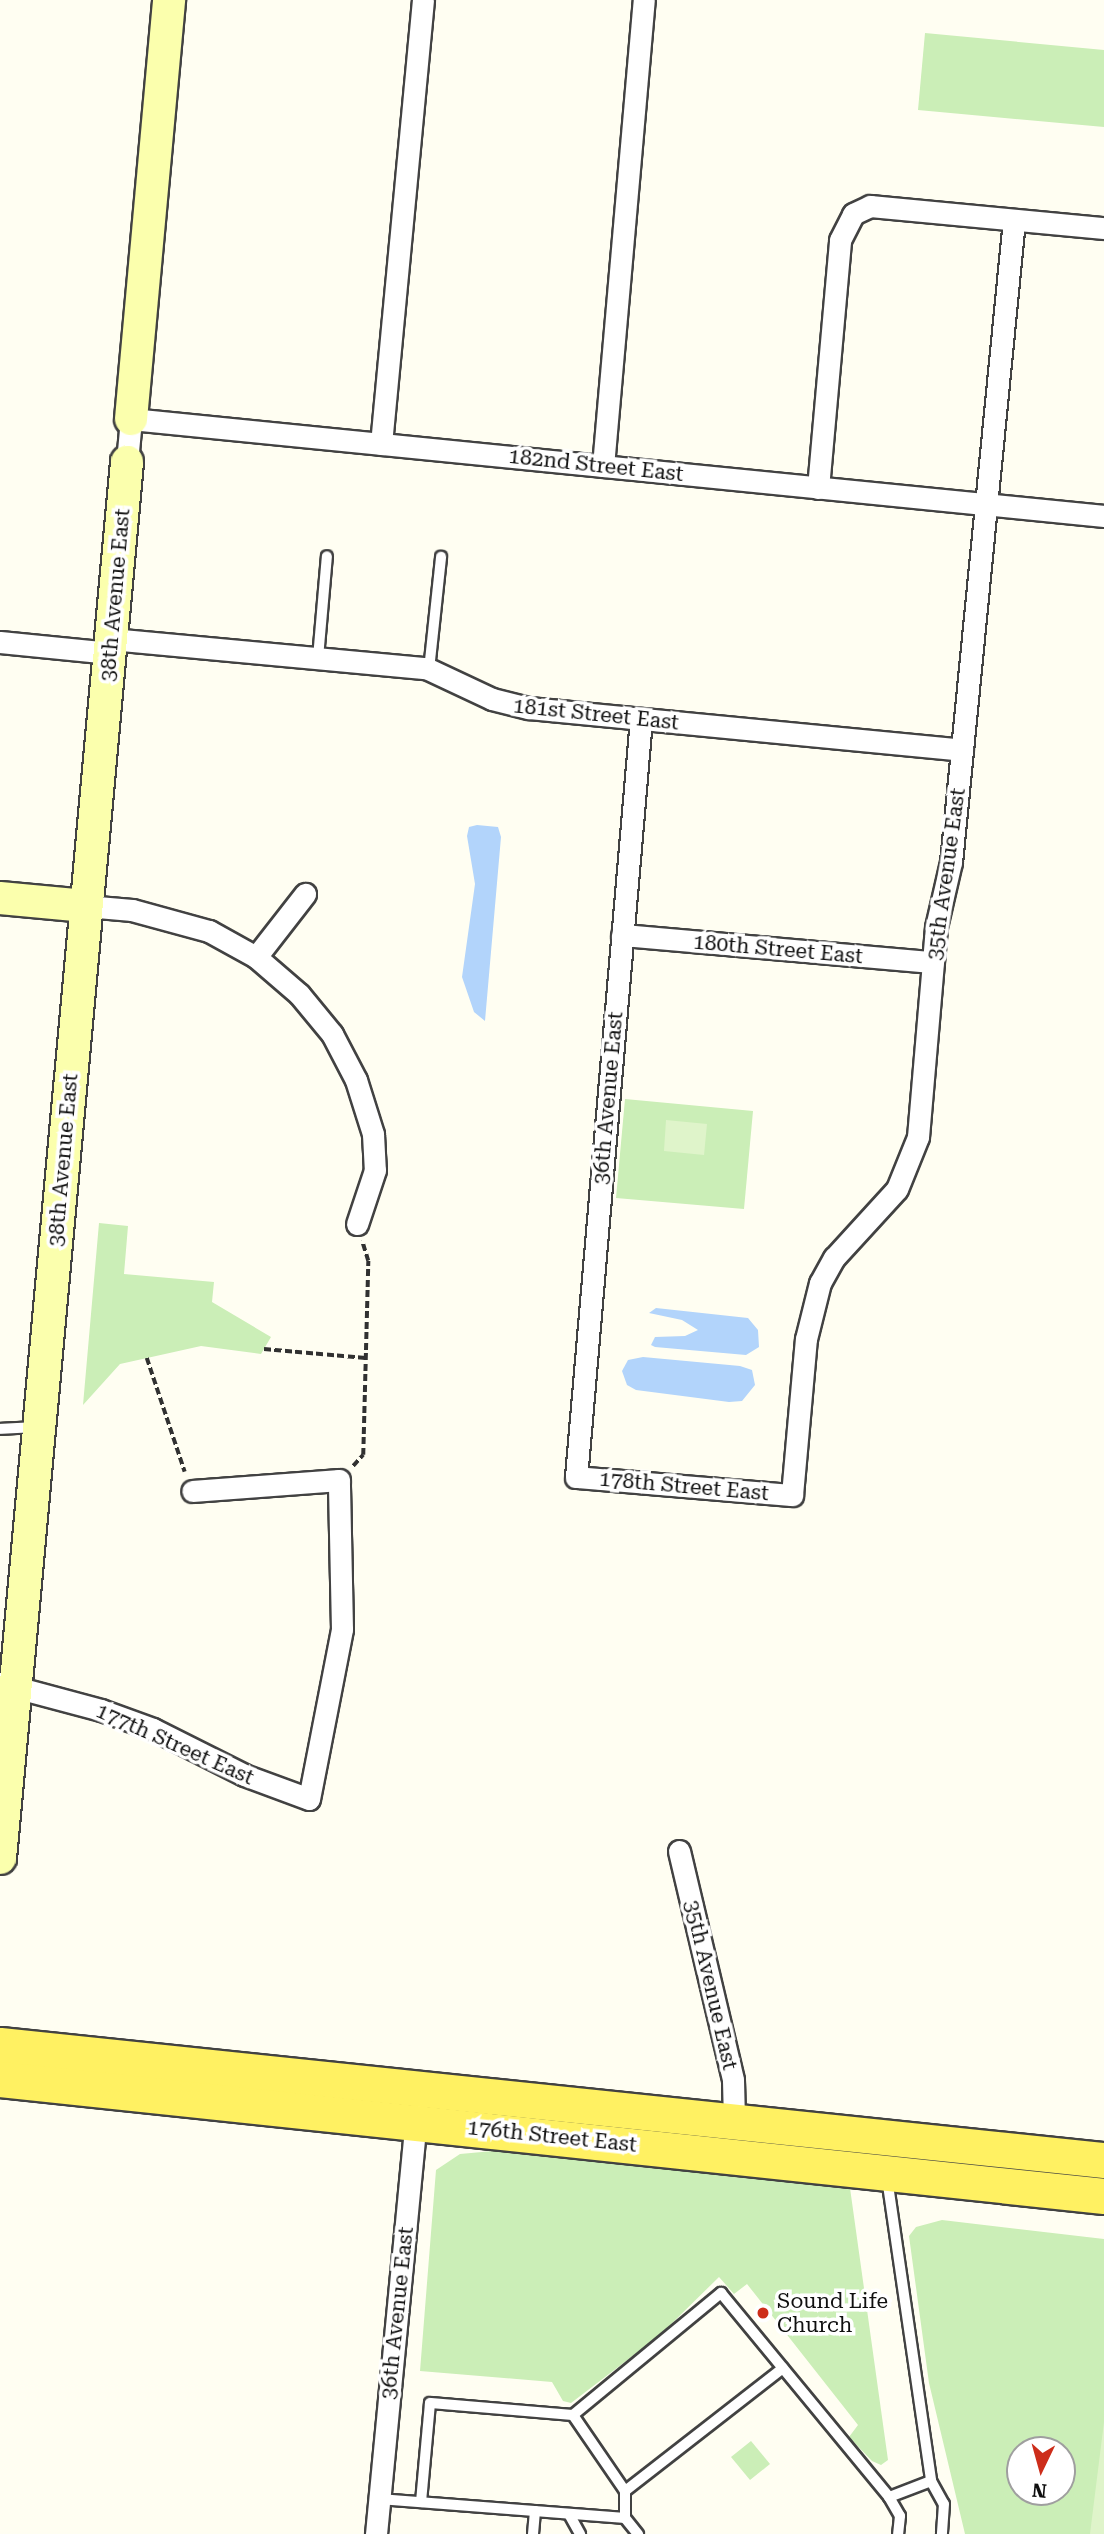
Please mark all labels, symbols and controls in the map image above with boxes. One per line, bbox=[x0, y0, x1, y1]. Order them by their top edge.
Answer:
street label: 182nd Street East bbox=[507, 443, 685, 487]
street label: 38th Avenue East bbox=[95, 507, 135, 683]
street label: 181st Street East bbox=[512, 693, 680, 735]
street label: 35th Avenue East bbox=[921, 786, 971, 962]
street label: 180th Street East bbox=[692, 929, 864, 969]
street label: 36th Avenue East bbox=[588, 1010, 628, 1186]
street label: 38th Avenue East bbox=[43, 1072, 83, 1248]
street label: 178th Street East bbox=[598, 1466, 770, 1506]
street label: 177th Street East bbox=[92, 1698, 258, 1790]
street label: 35th Avenue East bbox=[679, 1898, 743, 2072]
street label: 176th Street East bbox=[466, 2115, 638, 2157]
street label: 36th Avenue East bbox=[375, 2225, 419, 2401]
place label: Sound Life Church bbox=[777, 2288, 888, 2338]
marker: Sound Life Church bbox=[755, 2305, 771, 2321]
north arrow bbox=[1006, 2436, 1076, 2506]
text: N bbox=[1031, 2478, 1048, 2503]

